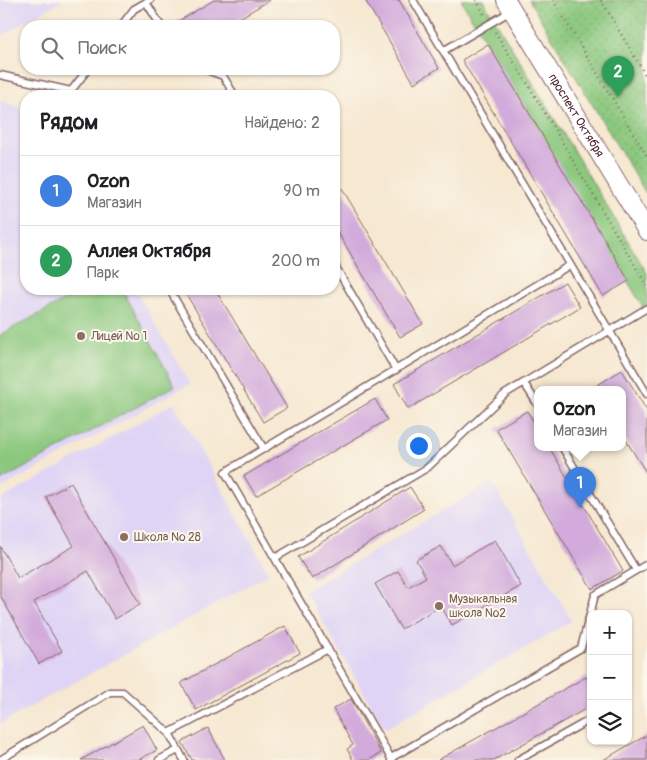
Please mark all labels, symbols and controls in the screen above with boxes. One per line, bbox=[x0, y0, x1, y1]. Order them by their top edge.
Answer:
search box bbox=[20, 20, 340, 75]
icon: search bbox=[38, 34, 66, 62]
text: Поиск bbox=[78, 36, 128, 60]
pin: 2 bbox=[602, 56, 634, 97]
street label: проспект Октября bbox=[545, 71, 607, 160]
text: Рядом bbox=[40, 109, 98, 136]
text: Найдено: 2 bbox=[244, 113, 320, 133]
text: Ozon bbox=[87, 169, 130, 193]
text: 1 bbox=[53, 181, 59, 201]
text: 90 m bbox=[283, 181, 320, 201]
text: Магазин bbox=[87, 193, 142, 213]
text: Аллея Октября bbox=[87, 239, 211, 263]
text: 2 bbox=[52, 251, 60, 271]
text: 200 m bbox=[272, 251, 320, 271]
text: Парк bbox=[87, 263, 120, 283]
place label: Лицей № 1 bbox=[90, 329, 147, 344]
marker: Лицей № 1 bbox=[75, 330, 87, 342]
popup bbox=[534, 386, 626, 451]
text: Ozon bbox=[553, 397, 595, 421]
text: Магазин bbox=[553, 421, 607, 441]
your location bbox=[406, 433, 432, 459]
pin: 1 bbox=[564, 467, 596, 508]
place label: Школа № 28 bbox=[134, 530, 201, 545]
marker: Школа № 28 bbox=[118, 531, 130, 543]
place label: Музыкальная школа №2 bbox=[449, 592, 517, 621]
marker: Музыкальная школа №2 bbox=[433, 600, 445, 612]
map controls bbox=[587, 610, 632, 745]
button: + bbox=[587, 610, 632, 655]
button: − bbox=[587, 655, 632, 700]
button: layers bbox=[587, 700, 632, 745]

